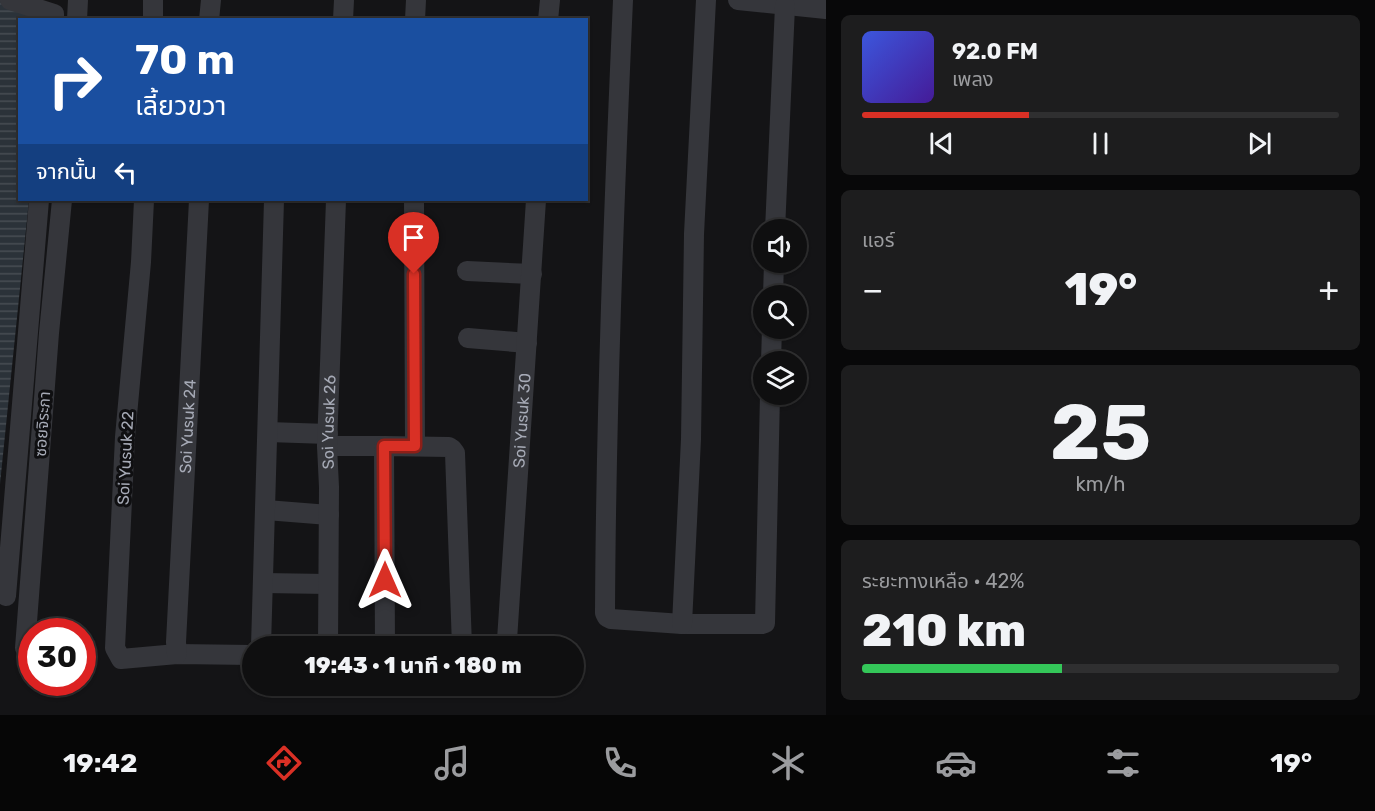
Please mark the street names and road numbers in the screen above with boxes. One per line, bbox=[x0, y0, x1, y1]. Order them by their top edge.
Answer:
street label: Soi Yusuk 30 bbox=[509, 372, 535, 469]
street label: Soi Yusuk 26 bbox=[318, 374, 340, 470]
street label: Soi Yusuk 24 bbox=[176, 379, 200, 474]
street label: ซอยจิระภา bbox=[31, 391, 54, 457]
street label: Soi Yusuk 22 bbox=[114, 411, 137, 505]

